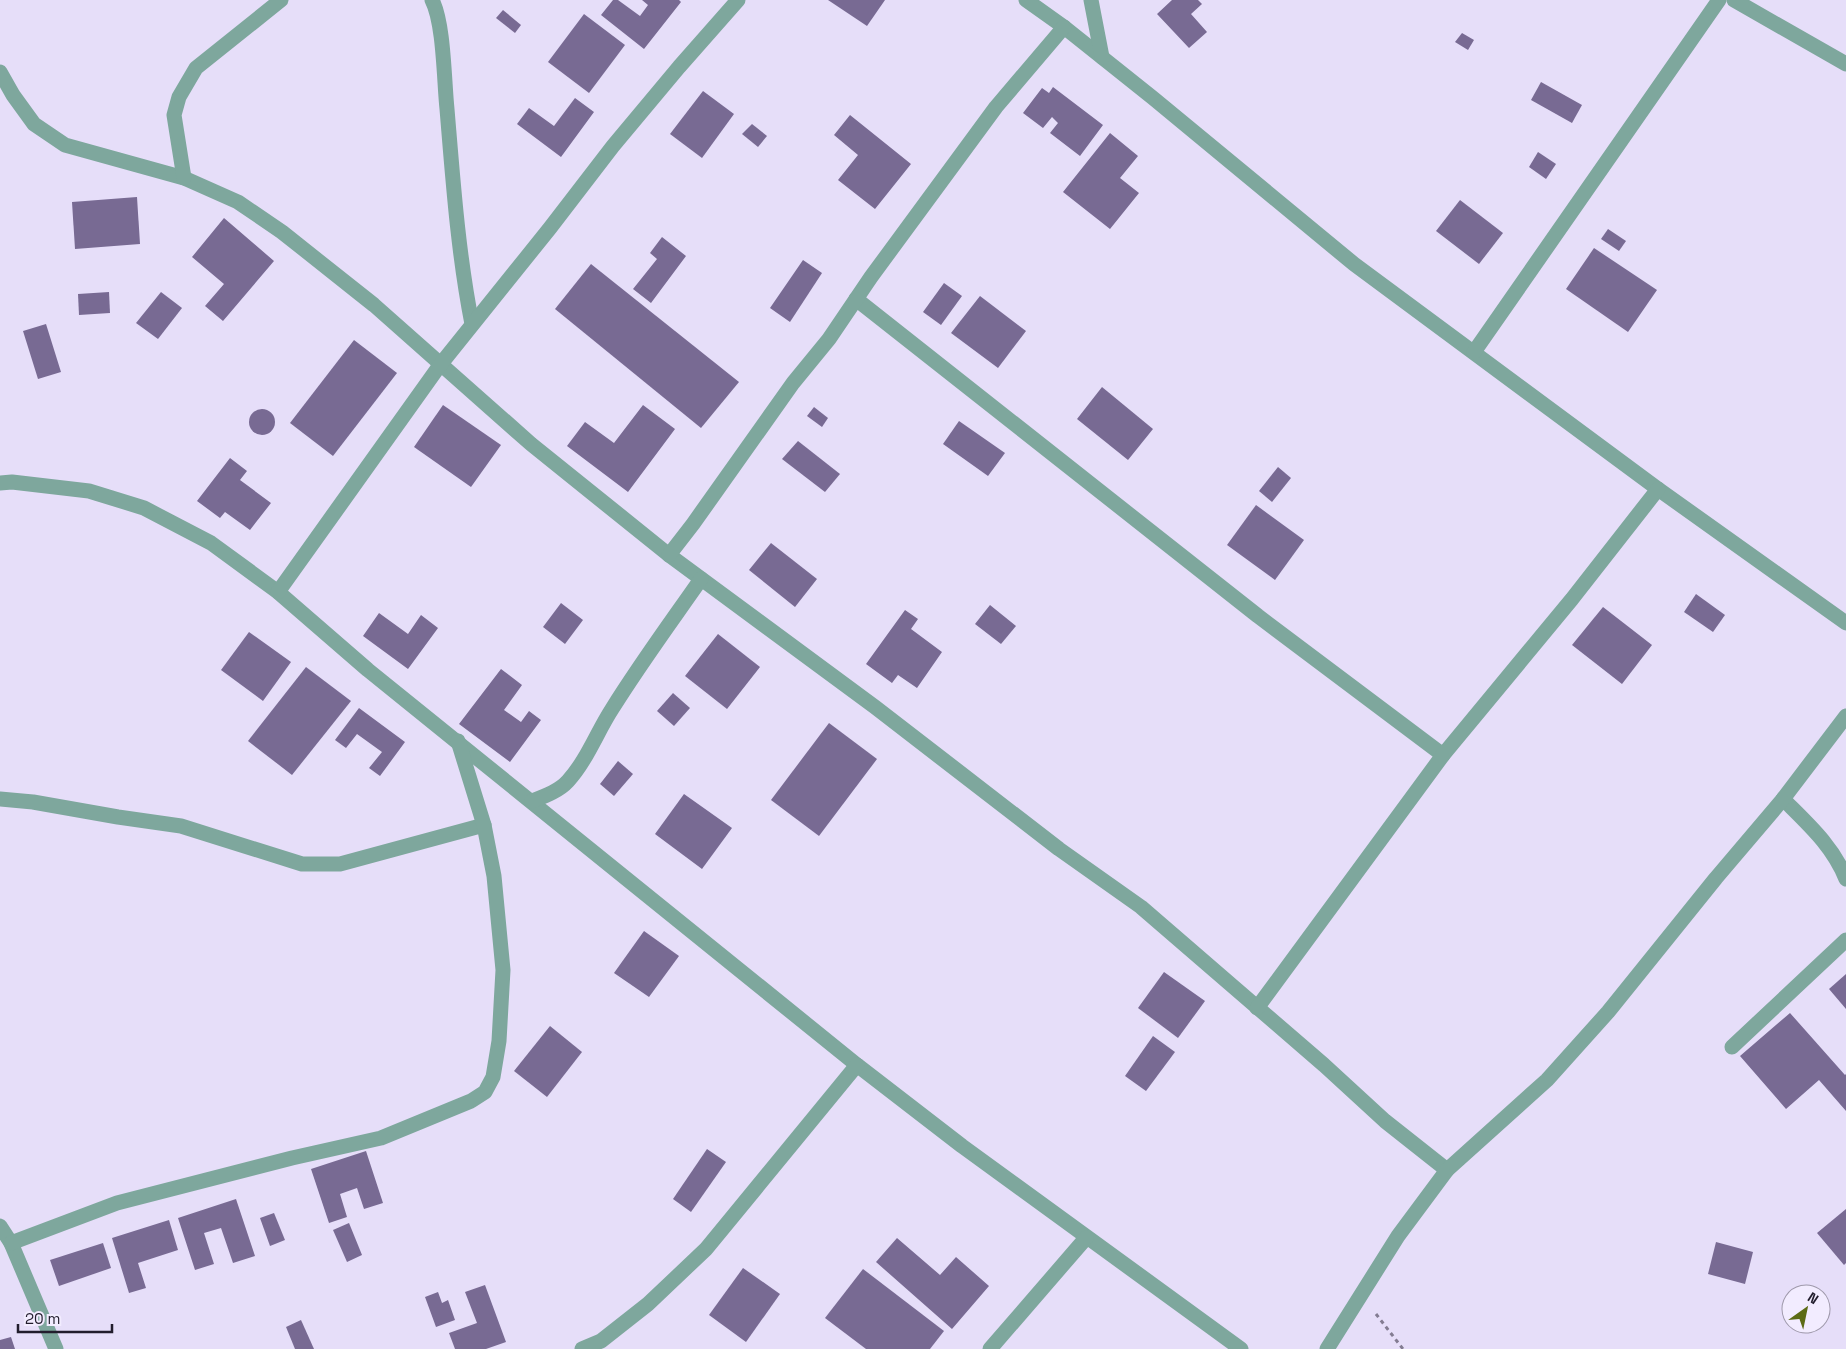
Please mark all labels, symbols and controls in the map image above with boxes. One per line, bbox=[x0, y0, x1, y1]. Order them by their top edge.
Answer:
north arrow bbox=[1781, 1284, 1831, 1334]
text: N bbox=[1804, 1288, 1822, 1308]
scale bar bbox=[18, 1302, 111, 1334]
text: 20 m bbox=[25, 1309, 60, 1328]

